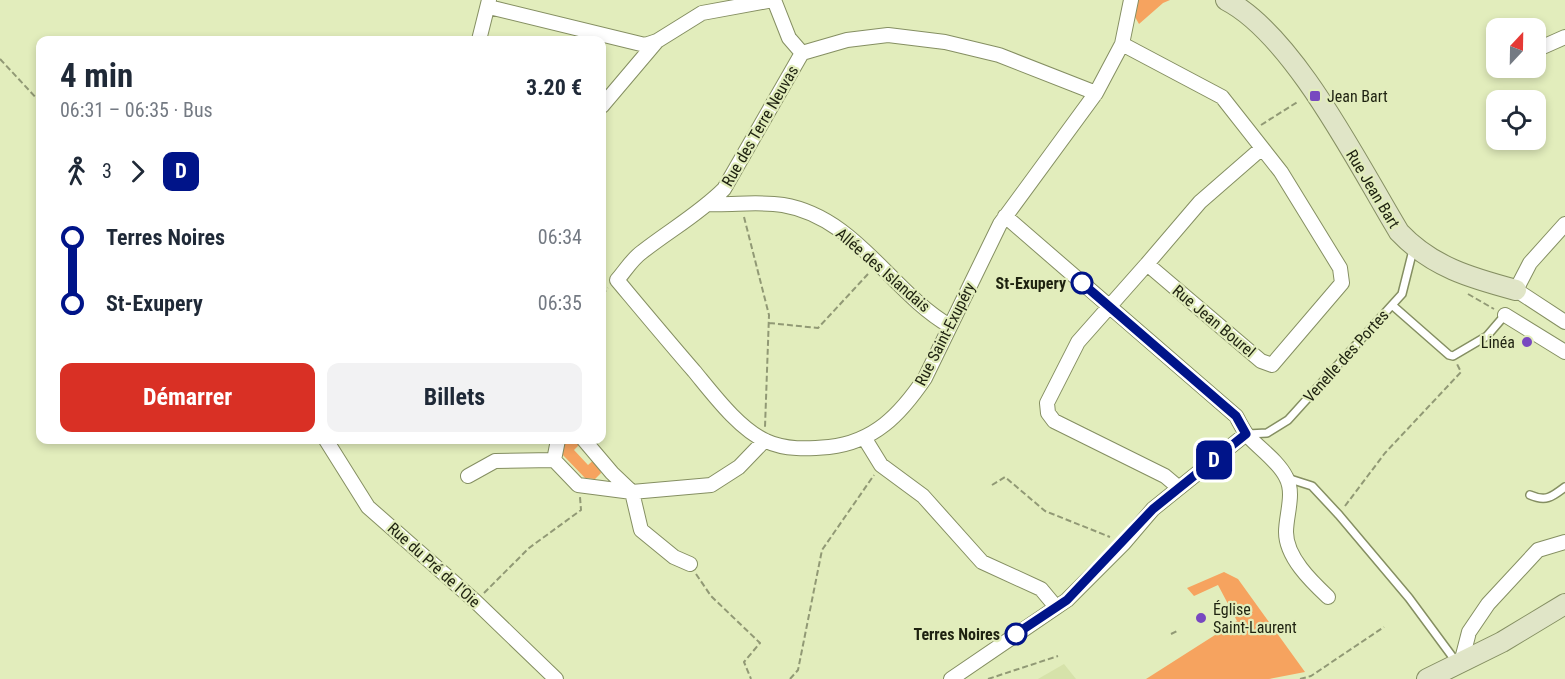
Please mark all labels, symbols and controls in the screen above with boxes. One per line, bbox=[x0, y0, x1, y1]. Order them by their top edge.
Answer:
north arrow bbox=[1486, 18, 1546, 78]
map controls bbox=[1486, 18, 1546, 150]
text: 4 min bbox=[60, 56, 133, 95]
street label: Rue des Terre Neuvas bbox=[718, 62, 802, 190]
text: 3.20 € bbox=[526, 75, 582, 100]
place label: Jean Bart bbox=[1327, 87, 1388, 106]
marker: Jean Bart bbox=[1308, 89, 1322, 103]
button: locate bbox=[1486, 90, 1546, 150]
text: 06:31 – 06:35 · Bus bbox=[60, 98, 213, 122]
street label: Rue Jean Bart bbox=[1342, 146, 1404, 232]
icon: walk bbox=[60, 155, 93, 188]
icon: forward bbox=[121, 155, 154, 188]
text: 3 bbox=[102, 159, 112, 183]
text: D bbox=[175, 159, 187, 183]
street label: Allée des Islandais bbox=[832, 224, 934, 316]
text: Terres Noires bbox=[106, 225, 225, 250]
text: 06:34 bbox=[538, 225, 582, 249]
marker: St-Exupery bbox=[1071, 272, 1093, 294]
place label: St-Exupery bbox=[996, 274, 1066, 293]
street label: Rue Saint-Exupéry bbox=[911, 279, 979, 389]
street label: Rue Jean Bourel bbox=[1169, 281, 1259, 361]
text: St-Exupery bbox=[106, 291, 203, 316]
text: 06:35 bbox=[538, 291, 582, 315]
street label: Venelle des Portes bbox=[1299, 306, 1393, 406]
place label: Linéa bbox=[1481, 333, 1515, 352]
marker: Linéa bbox=[1520, 335, 1534, 349]
button: Démarrer bbox=[60, 363, 315, 432]
button: Billets bbox=[327, 363, 582, 432]
line badge: D bbox=[1194, 440, 1234, 480]
text: D bbox=[1208, 448, 1220, 472]
street label: Rue du Pré de l'Oie bbox=[384, 519, 484, 611]
place label: Église Saint-Laurent bbox=[1213, 600, 1297, 637]
marker: Église Saint-Laurent bbox=[1194, 611, 1208, 625]
marker: Terres Noires bbox=[1005, 623, 1027, 645]
place label: Terres Noires bbox=[913, 625, 1000, 644]

